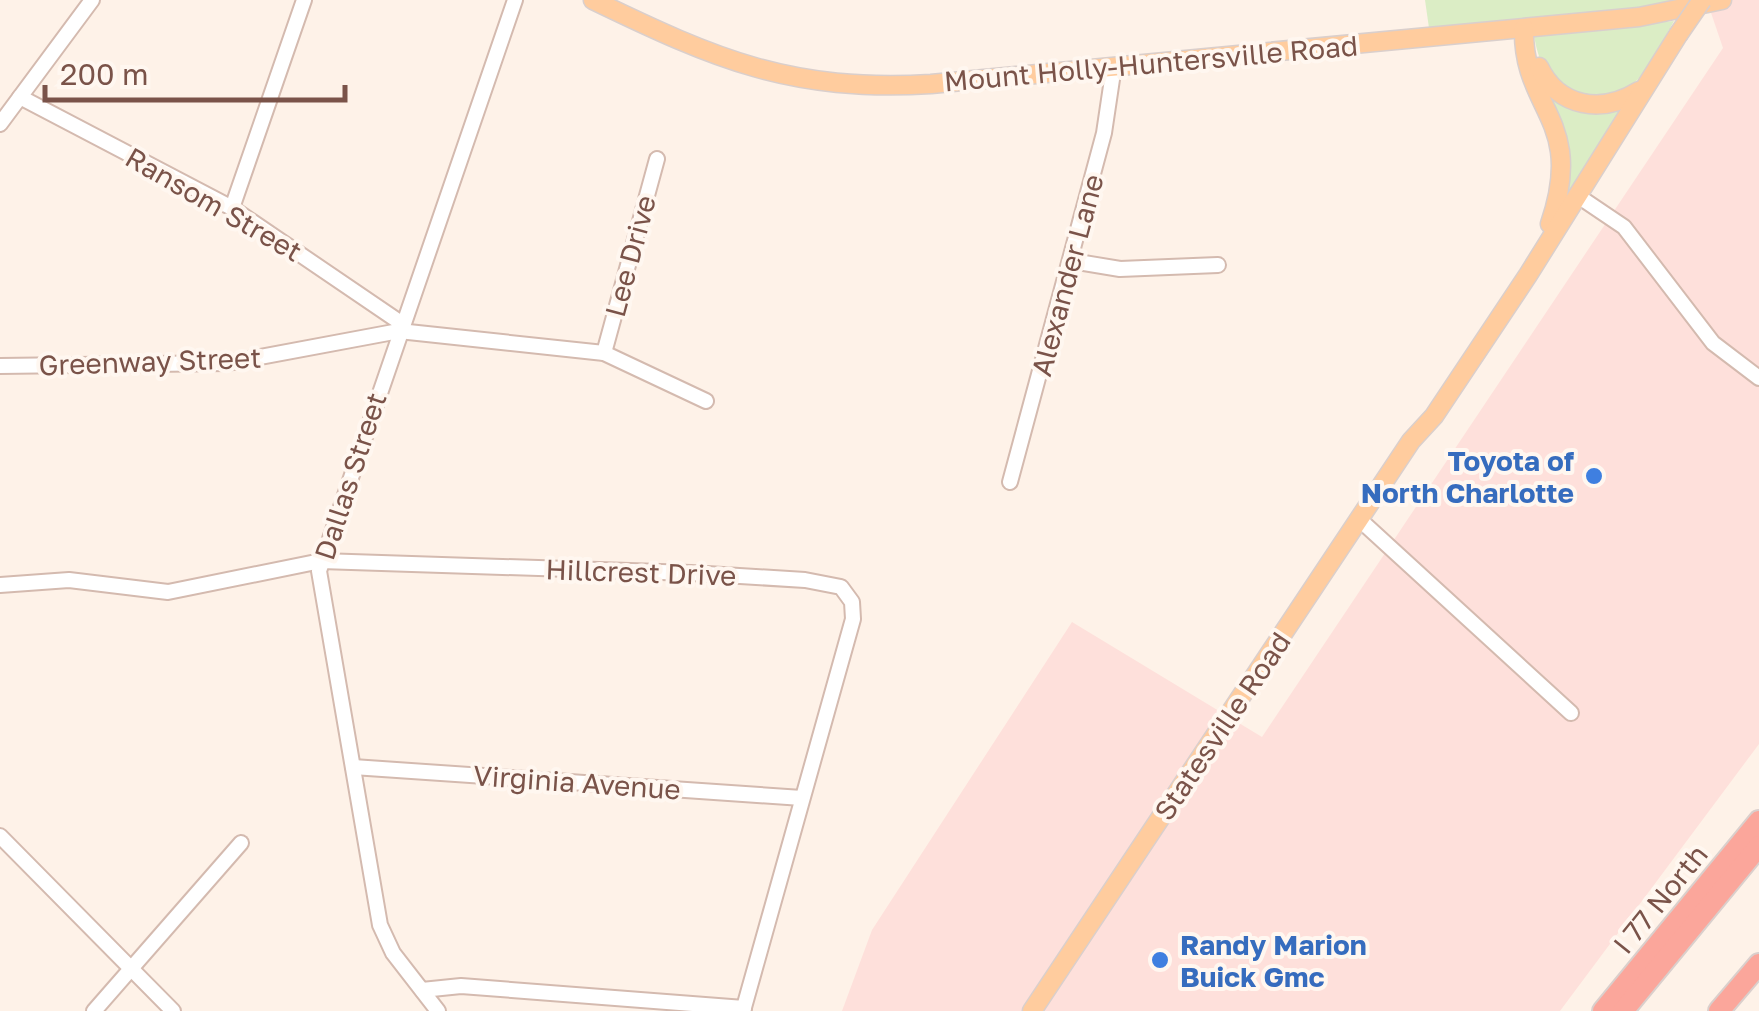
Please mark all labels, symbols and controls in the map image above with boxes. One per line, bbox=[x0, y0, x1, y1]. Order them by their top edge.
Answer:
street label: Mount Holly-Huntersville Road bbox=[943, 28, 1359, 98]
scale bar bbox=[45, 40, 345, 102]
text: 200 m bbox=[60, 56, 149, 92]
street label: Ransom Street bbox=[120, 140, 308, 268]
street label: Alexander Lane bbox=[1024, 170, 1110, 380]
street label: Lee Drive bbox=[598, 192, 662, 320]
street label: Greenway Street bbox=[38, 341, 262, 381]
street label: Dallas Street bbox=[307, 388, 393, 564]
place label: Toyota of North Charlotte bbox=[1361, 444, 1575, 509]
marker: Toyota of North Charlotte bbox=[1583, 465, 1605, 487]
street label: Hillcrest Drive bbox=[545, 552, 737, 592]
street label: Statesville Road bbox=[1147, 626, 1297, 826]
street label: Virginia Avenue bbox=[472, 758, 682, 806]
street label: I 77 North bbox=[1606, 838, 1714, 960]
place label: Randy Marion Buick Gmc bbox=[1180, 928, 1367, 993]
marker: Randy Marion Buick Gmc bbox=[1149, 949, 1171, 971]

